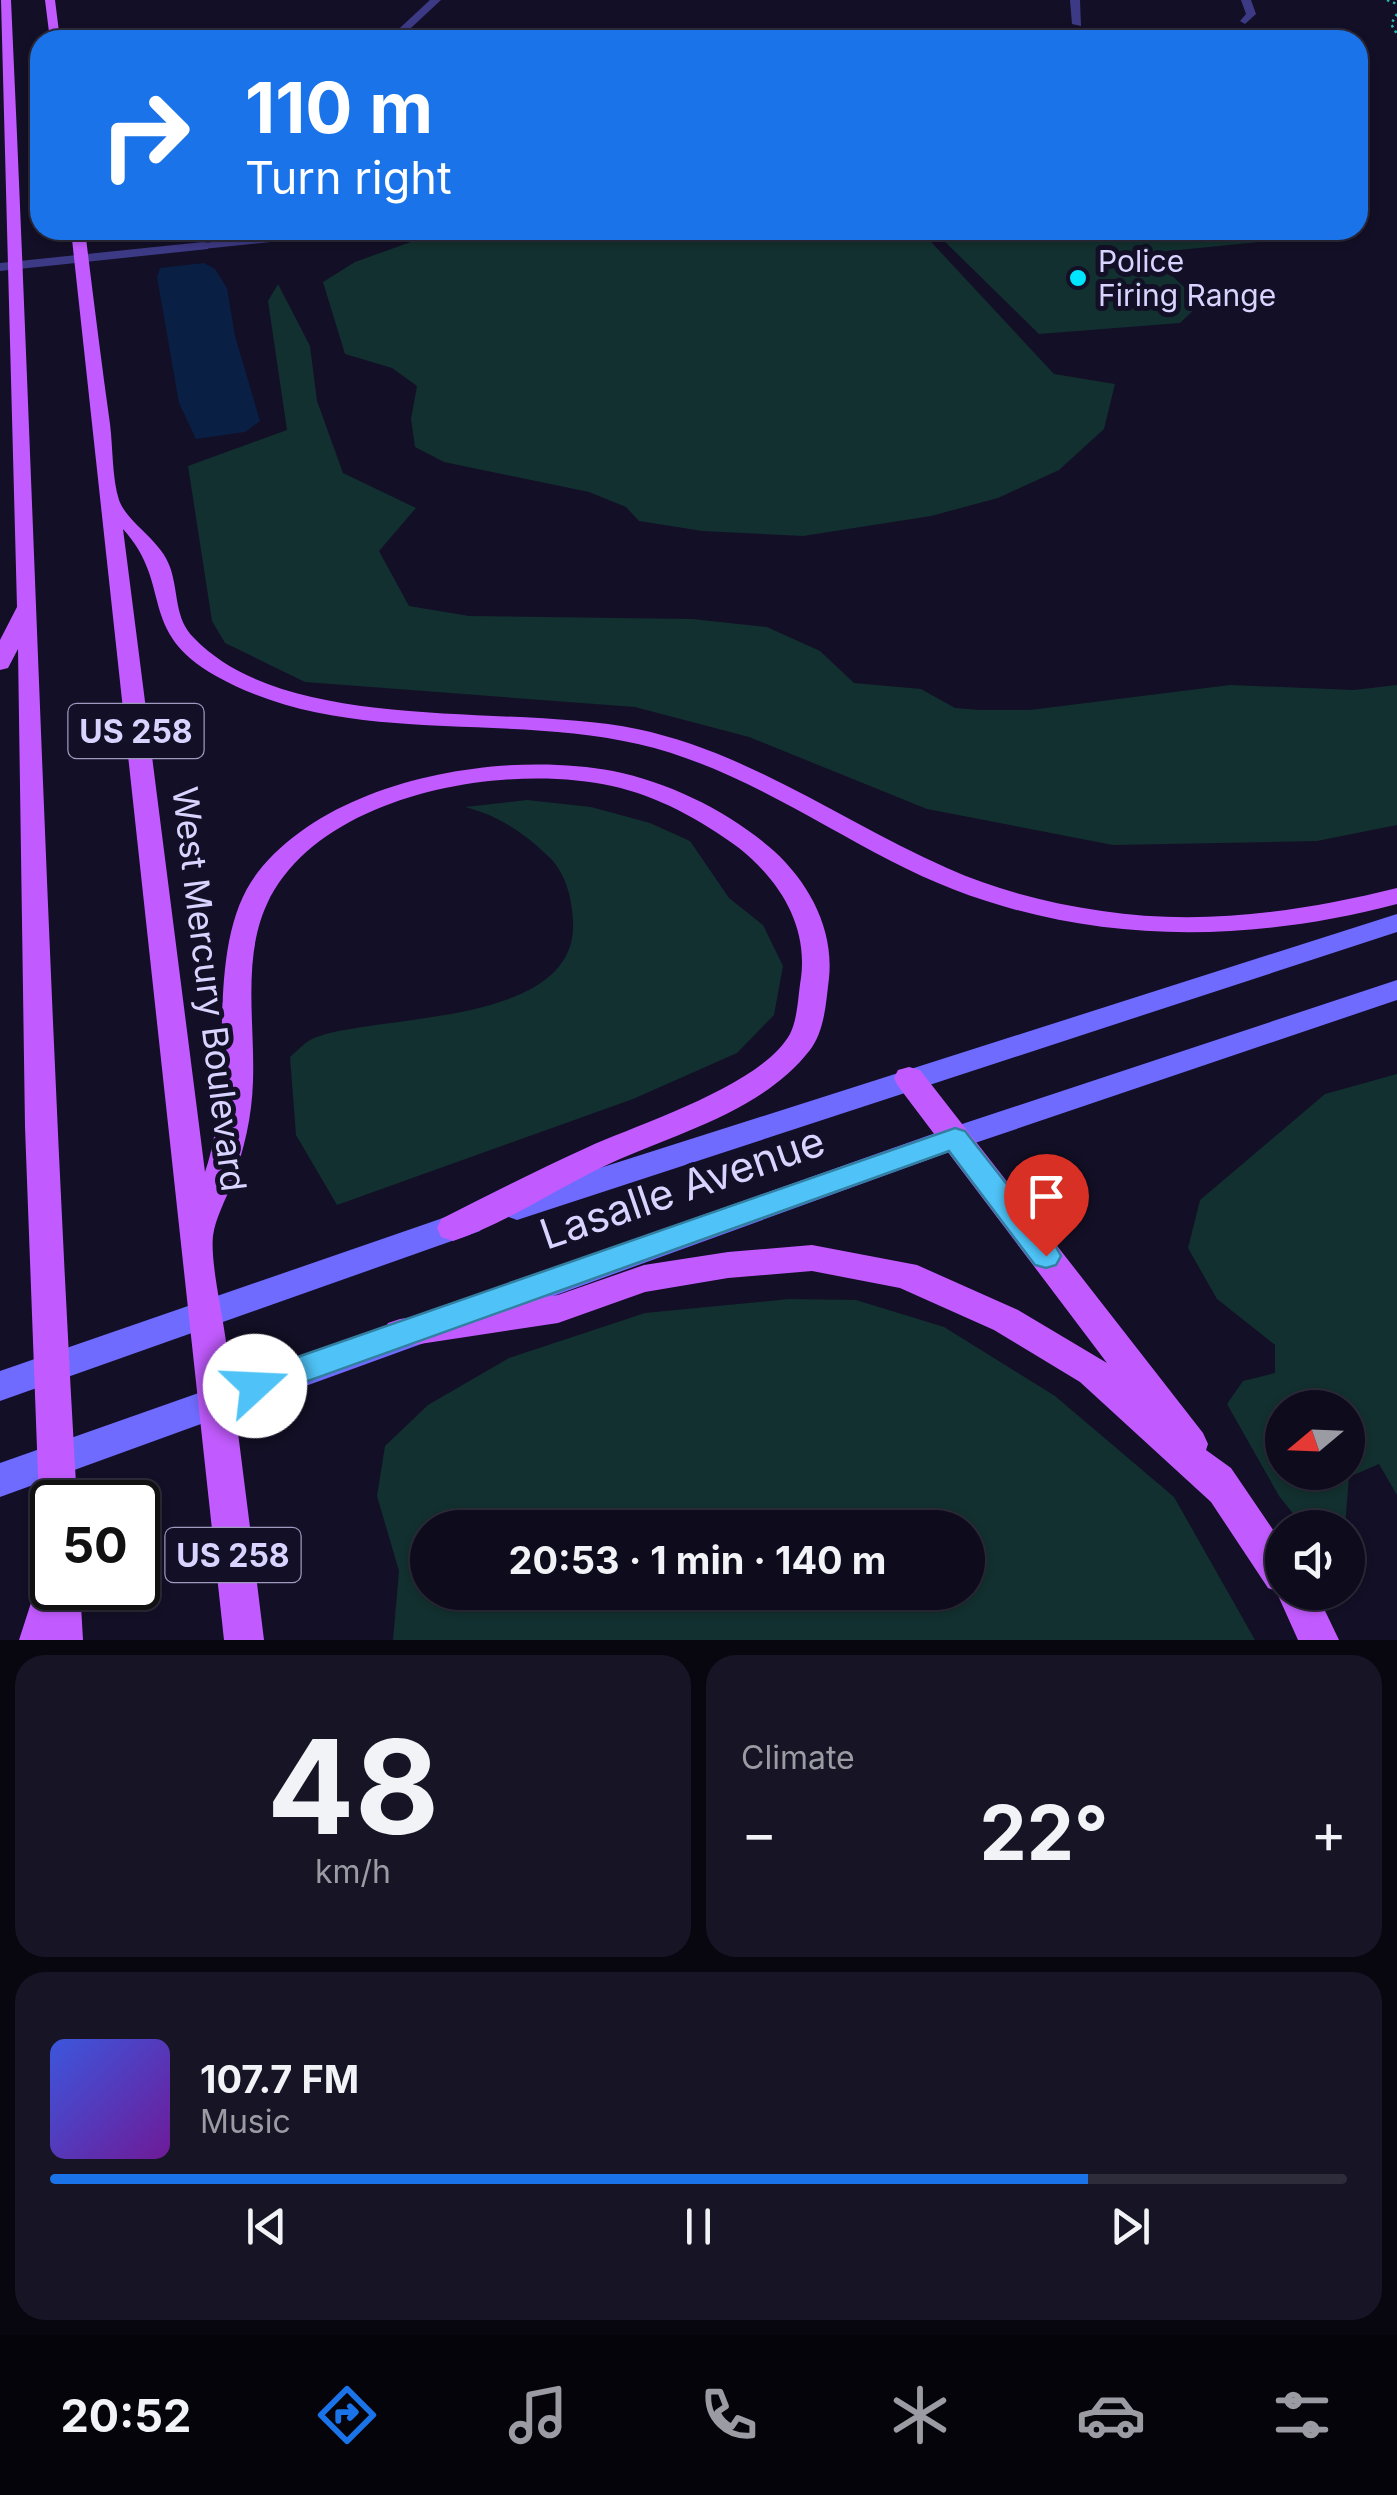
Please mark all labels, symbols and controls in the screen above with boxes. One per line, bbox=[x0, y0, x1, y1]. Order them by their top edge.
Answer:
text: 110 m bbox=[245, 65, 433, 150]
icon: right bbox=[80, 70, 210, 200]
text: Turn right bbox=[245, 150, 452, 205]
place label: Police Firing Range bbox=[1098, 243, 1276, 313]
marker: Police Firing Range bbox=[1067, 267, 1089, 289]
road number: US 258 bbox=[68, 704, 204, 758]
street label: West Mercury Boulevard bbox=[164, 784, 256, 1194]
street label: Lasalle Avenue bbox=[533, 1114, 831, 1260]
pin bbox=[1004, 1154, 1089, 1257]
icon: arrive bbox=[1019, 1169, 1074, 1224]
position arrow bbox=[203, 1334, 307, 1438]
north arrow bbox=[1265, 1390, 1365, 1490]
map controls bbox=[1265, 1390, 1365, 1610]
speed limit sign: 50 bbox=[30, 1480, 160, 1610]
button: sound bbox=[1265, 1510, 1365, 1610]
road number: US 258 bbox=[166, 1528, 300, 1582]
text: 20:53 · 1 min · 140 m bbox=[509, 1537, 886, 1583]
text: 48 bbox=[267, 1708, 439, 1865]
text: Climate bbox=[741, 1738, 855, 1777]
text: 22° bbox=[980, 1787, 1108, 1878]
text: − bbox=[741, 1800, 777, 1866]
text: + bbox=[1311, 1800, 1347, 1866]
text: km/h bbox=[315, 1852, 391, 1891]
text: 107.7 FM bbox=[200, 2056, 359, 2102]
text: Music bbox=[200, 2102, 291, 2141]
icon: previous bbox=[239, 2199, 294, 2254]
icon: pause bbox=[671, 2199, 726, 2254]
icon: next bbox=[1103, 2199, 1158, 2254]
icon: directions bbox=[312, 2380, 382, 2450]
icon: music bbox=[503, 2380, 573, 2450]
icon: phone bbox=[694, 2380, 764, 2450]
icon: climate bbox=[885, 2380, 955, 2450]
icon: car bbox=[1076, 2380, 1146, 2450]
icon: filters bbox=[1267, 2380, 1337, 2450]
text: 20:52 bbox=[60, 2388, 191, 2443]

